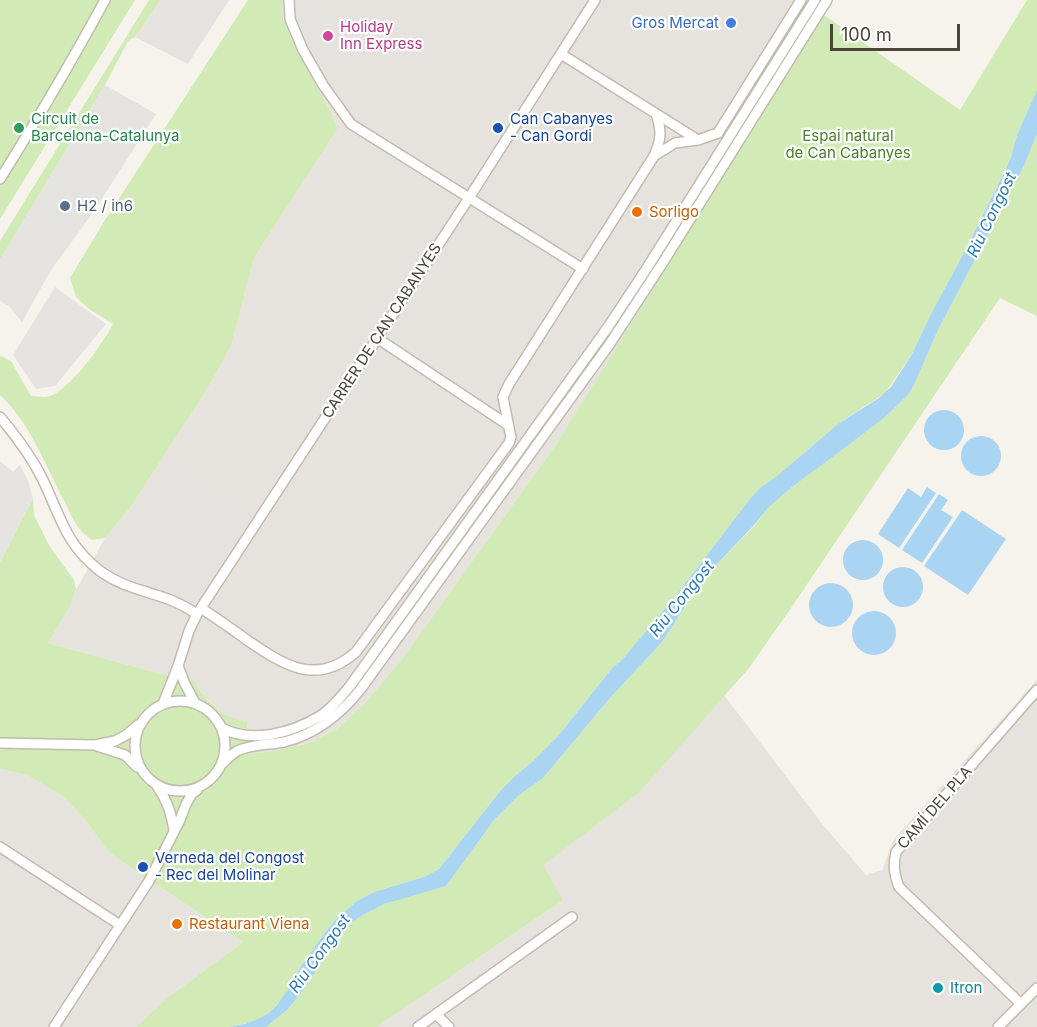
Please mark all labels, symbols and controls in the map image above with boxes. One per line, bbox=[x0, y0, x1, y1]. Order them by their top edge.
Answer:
scale bar bbox=[833, 12, 964, 50]
place label: Gros Mercat bbox=[632, 14, 719, 32]
marker: Gros Mercat bbox=[724, 16, 738, 30]
place label: Holiday Inn Express bbox=[340, 18, 422, 53]
text: 100 m bbox=[841, 24, 892, 45]
marker: Holiday Inn Express bbox=[321, 29, 335, 43]
place label: Circuit de Barcelona-Catalunya bbox=[31, 110, 179, 145]
place label: Can Cabanyes - Can Gordi bbox=[510, 110, 613, 145]
marker: Circuit de Barcelona-Catalunya bbox=[12, 121, 26, 135]
marker: Can Cabanyes - Can Gordi bbox=[491, 121, 505, 135]
park label: Espai natural de Can Cabanyes bbox=[785, 127, 911, 162]
water label: Riu Congost bbox=[963, 169, 1021, 261]
place label: H2 / in6 bbox=[77, 197, 133, 215]
marker: H2 / in6 bbox=[58, 199, 72, 213]
place label: Sorligo bbox=[649, 203, 699, 221]
marker: Sorligo bbox=[630, 205, 644, 219]
street label: CARRER DE CAN CABANYES bbox=[319, 240, 445, 422]
water label: Riu Congost bbox=[646, 557, 718, 641]
street label: CAMÍ DEL PLA bbox=[894, 763, 976, 853]
place label: Verneda del Congost - Rec del Molinar bbox=[155, 849, 304, 884]
marker: Verneda del Congost - Rec del Molinar bbox=[136, 860, 150, 874]
water label: Riu Congost bbox=[285, 911, 355, 997]
place label: Restaurant Viena bbox=[189, 915, 309, 933]
marker: Restaurant Viena bbox=[170, 917, 184, 931]
place label: Itron bbox=[950, 979, 982, 997]
marker: Itron bbox=[931, 981, 945, 995]

